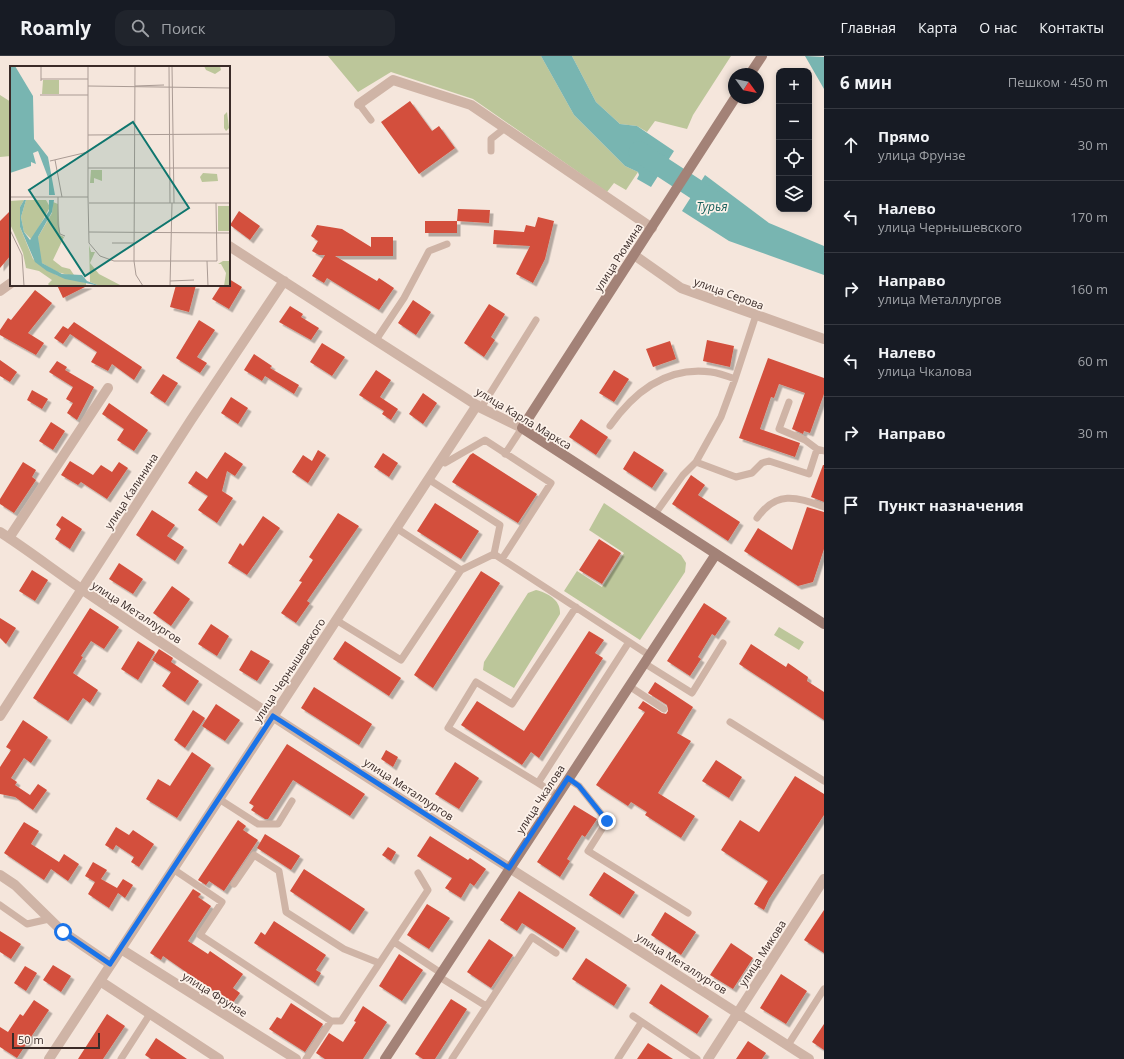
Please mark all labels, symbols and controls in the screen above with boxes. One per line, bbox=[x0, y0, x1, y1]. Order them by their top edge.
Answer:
search box bbox=[115, 10, 395, 46]
text: Roamly bbox=[20, 15, 91, 41]
icon: search bbox=[129, 17, 151, 39]
text: Поиск bbox=[161, 18, 205, 38]
text: Главная bbox=[841, 18, 896, 37]
text: Карта bbox=[918, 18, 957, 37]
text: О нас bbox=[979, 18, 1017, 37]
text: Контакты bbox=[1039, 18, 1104, 37]
inset map bbox=[10, 66, 230, 286]
north arrow bbox=[728, 68, 764, 104]
map controls bbox=[776, 68, 812, 212]
button: + bbox=[776, 68, 812, 104]
text: 6 мин bbox=[840, 71, 892, 94]
text: Пешком · 450 m bbox=[1008, 73, 1108, 91]
button: − bbox=[776, 104, 812, 140]
text: Прямо bbox=[878, 126, 930, 146]
icon: ahead bbox=[840, 134, 862, 156]
text: 30 m bbox=[1078, 136, 1108, 154]
button: locate bbox=[776, 140, 812, 176]
text: улица Фрунзе bbox=[878, 146, 966, 164]
button: layers bbox=[776, 176, 812, 212]
water label: Турья bbox=[697, 198, 728, 215]
text: Налево bbox=[878, 198, 936, 218]
icon: left bbox=[840, 206, 862, 228]
text: 170 m bbox=[1070, 208, 1108, 226]
text: улица Чернышевского bbox=[878, 218, 1022, 236]
street label: улица Рюмина bbox=[590, 220, 646, 294]
text: Направо bbox=[878, 270, 946, 290]
street label: улица Серова bbox=[692, 273, 766, 313]
icon: right bbox=[840, 278, 862, 300]
text: 160 m bbox=[1070, 280, 1108, 298]
text: улица Металлургов bbox=[878, 290, 1002, 308]
text: Налево bbox=[878, 342, 936, 362]
icon: left bbox=[840, 350, 862, 372]
text: 60 m bbox=[1078, 352, 1108, 370]
text: улица Чкалова bbox=[878, 362, 972, 380]
street label: улица Карла Маркса bbox=[473, 383, 575, 453]
icon: right bbox=[840, 422, 862, 444]
text: Направо bbox=[878, 423, 946, 443]
text: 30 m bbox=[1078, 424, 1108, 442]
street label: улица Калинина bbox=[101, 450, 161, 532]
icon: arrive bbox=[840, 494, 862, 516]
text: Пункт назначения bbox=[878, 495, 1024, 515]
street label: улица Металлургов bbox=[89, 577, 185, 647]
street label: улица Чернышевского bbox=[250, 615, 329, 725]
street label: улица Металлургов bbox=[361, 754, 457, 824]
street label: улица Чкалова bbox=[512, 762, 568, 836]
route end bbox=[598, 812, 616, 830]
street label: улица Микова bbox=[735, 917, 789, 989]
route start bbox=[54, 923, 72, 941]
street label: улица Металлургов bbox=[634, 929, 730, 997]
street label: улица Фрунзе bbox=[180, 968, 250, 1020]
scale bar bbox=[12, 1031, 100, 1050]
text: 50 m bbox=[18, 1032, 44, 1047]

